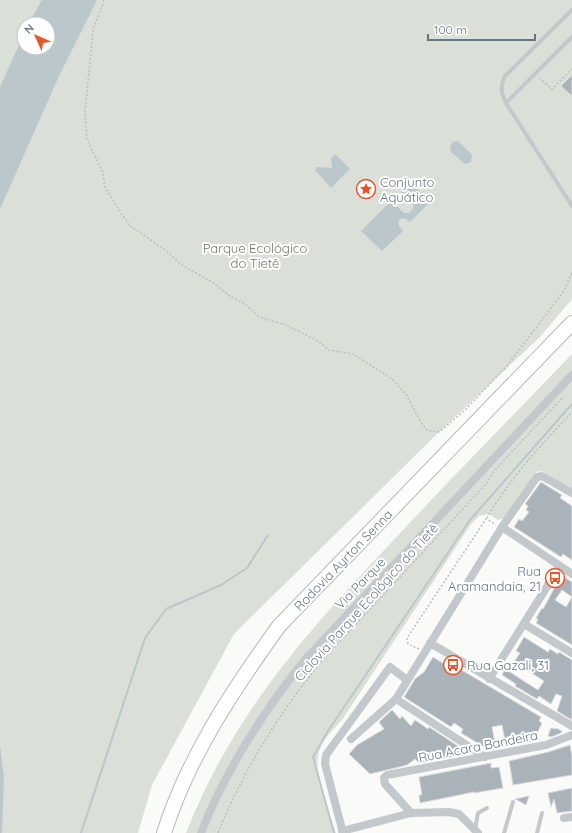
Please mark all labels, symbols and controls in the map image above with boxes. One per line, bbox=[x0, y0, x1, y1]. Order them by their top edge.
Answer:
north arrow bbox=[16, 16, 56, 56]
scale bar bbox=[428, 16, 535, 42]
text: N bbox=[21, 21, 37, 37]
text: 100 m bbox=[434, 22, 467, 37]
place label: Conjunto Aquático bbox=[380, 174, 435, 205]
place icon: Conjunto Aquático bbox=[355, 178, 377, 200]
park label: Parque Ecológico do Tietê bbox=[203, 240, 307, 271]
street label: Rodovia Ayrton Senna bbox=[291, 506, 395, 614]
street label: Ciclovia Parque Ecológico do Tietê bbox=[291, 520, 441, 684]
street label: Via Parque bbox=[331, 554, 389, 612]
place label: Rua Aramandaia, 21 bbox=[448, 563, 541, 594]
bus stop icon: Rua Aramandaia, 21 bbox=[544, 567, 566, 589]
bus stop icon: Rua Gazali, 31 bbox=[442, 654, 464, 676]
place label: Rua Gazali, 31 bbox=[467, 657, 549, 673]
street label: Rua Acara Bandeira bbox=[417, 727, 539, 765]

